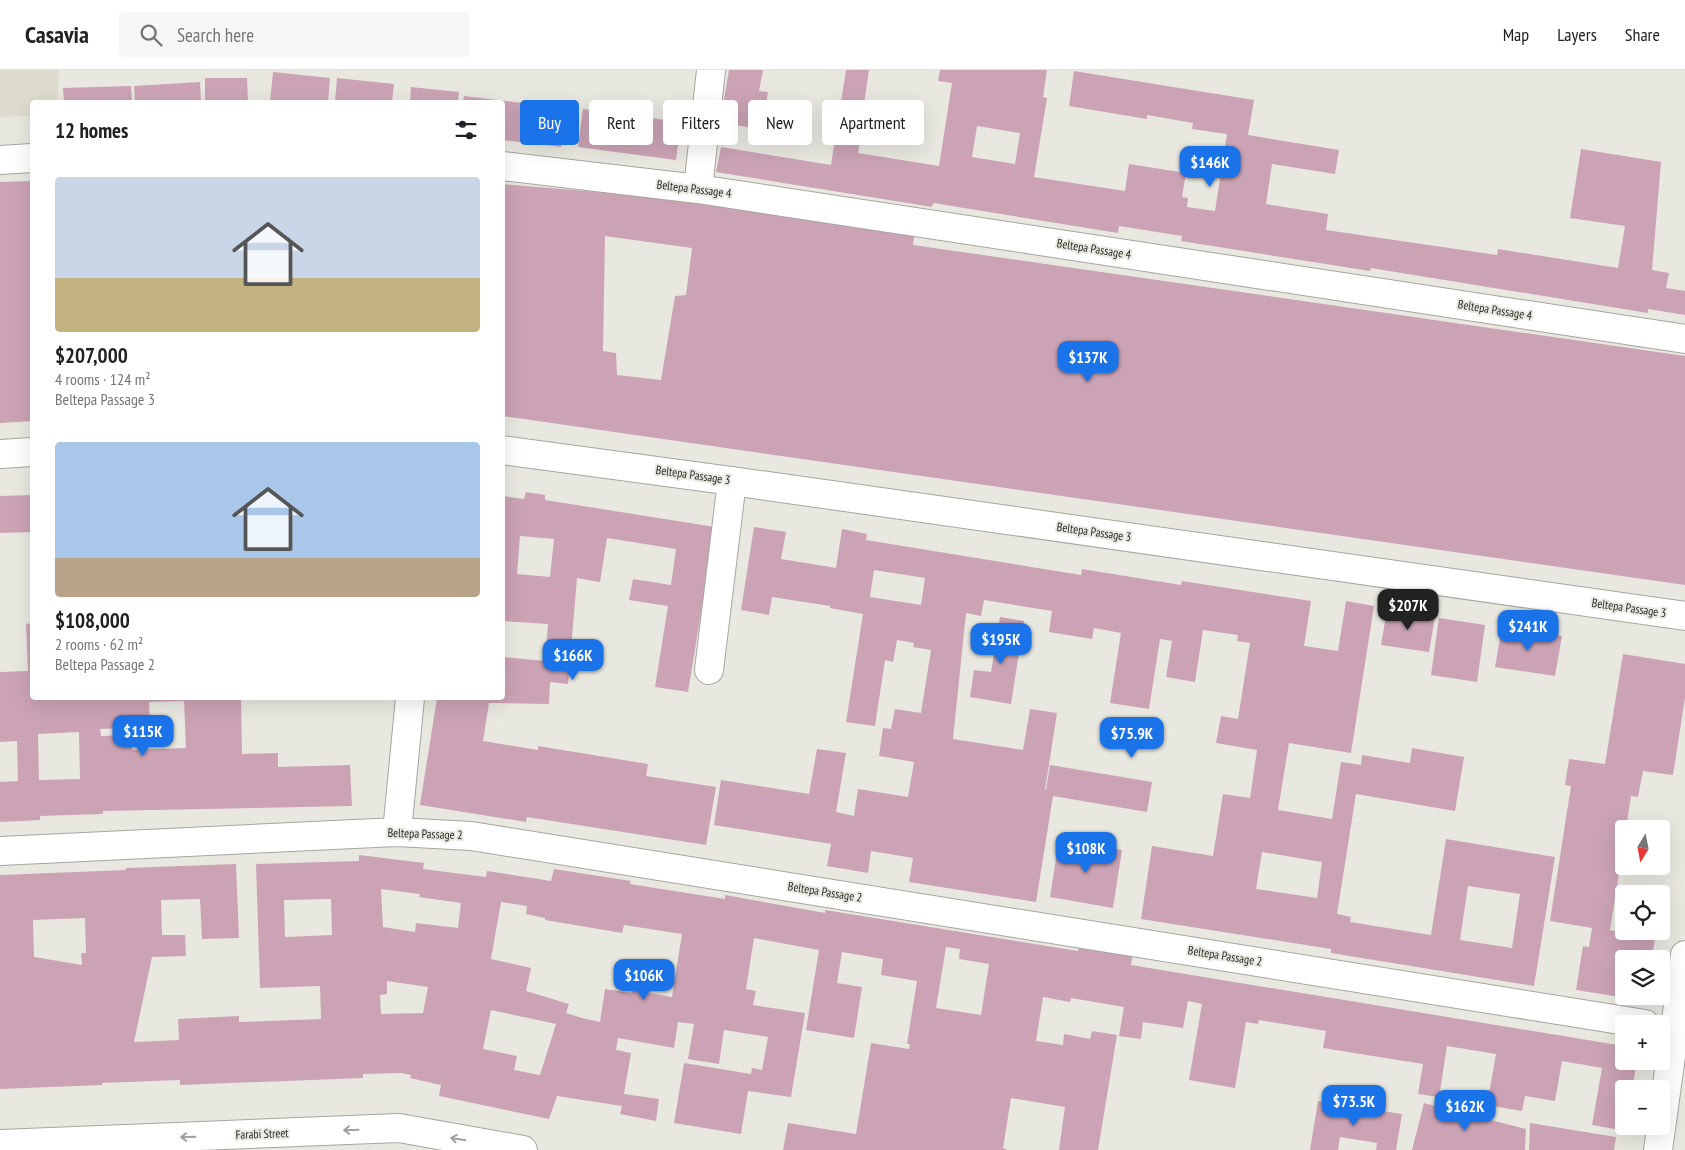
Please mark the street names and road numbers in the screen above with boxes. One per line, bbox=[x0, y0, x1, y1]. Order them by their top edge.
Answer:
street label: Beltepa Passage 4 bbox=[656, 176, 733, 201]
street label: Beltepa Passage 4 bbox=[1056, 235, 1133, 262]
street label: Beltepa Passage 4 bbox=[1457, 296, 1534, 323]
street label: Beltepa Passage 3 bbox=[655, 462, 731, 487]
street label: Beltepa Passage 3 bbox=[1056, 519, 1132, 544]
street label: Beltepa Passage 3 bbox=[1591, 595, 1667, 620]
street label: Beltepa Passage 2 bbox=[387, 825, 463, 842]
street label: Beltepa Passage 2 bbox=[787, 878, 863, 905]
street label: Beltepa Passage 2 bbox=[1187, 942, 1263, 969]
street label: Farabi Street bbox=[235, 1125, 289, 1142]

